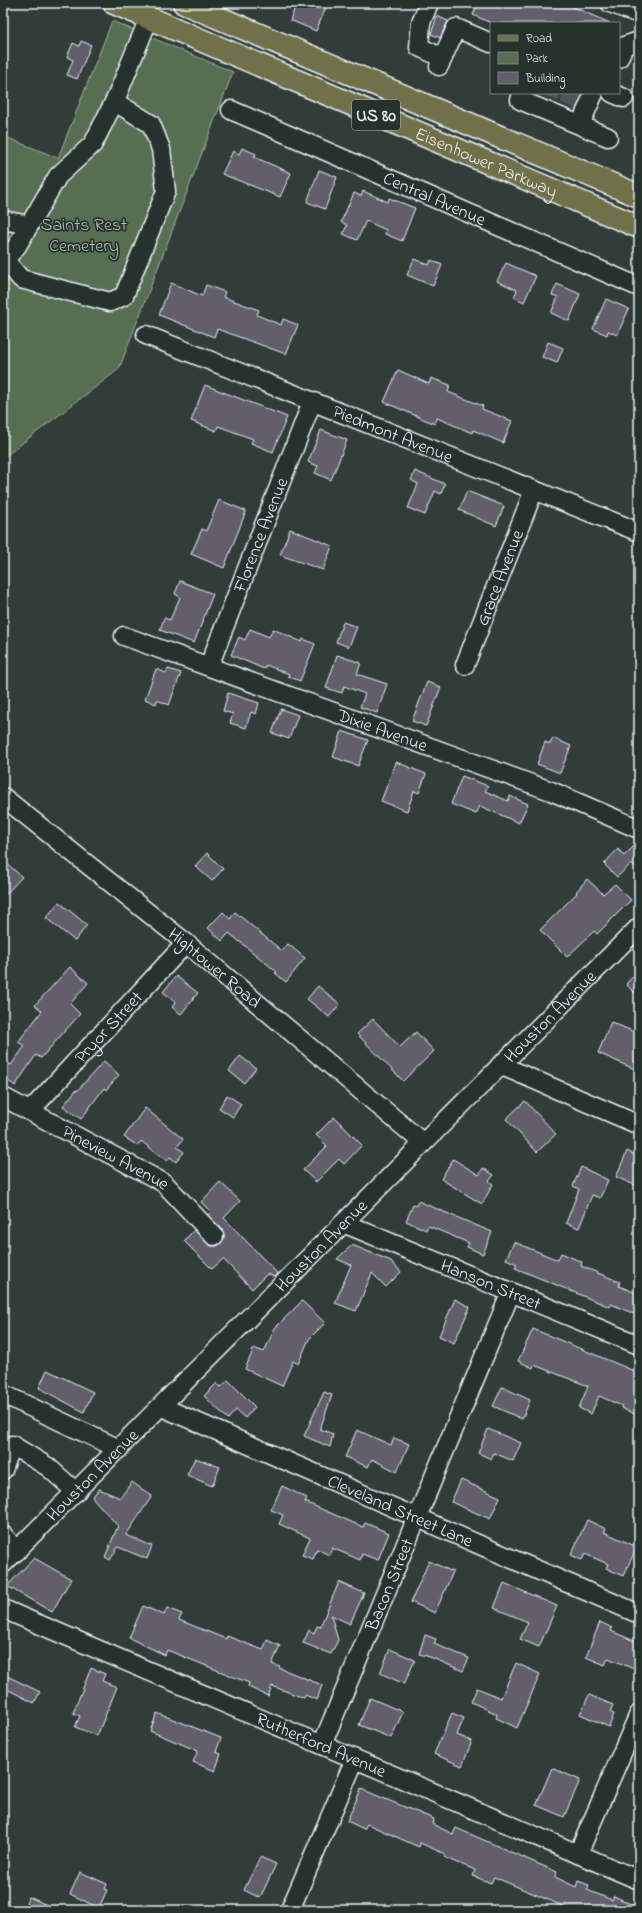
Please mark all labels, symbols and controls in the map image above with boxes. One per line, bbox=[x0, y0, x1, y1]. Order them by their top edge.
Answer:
legend bbox=[490, 22, 620, 94]
text: Road bbox=[526, 30, 552, 48]
text: Park bbox=[526, 50, 548, 68]
text: Building bbox=[525, 70, 565, 89]
road number: US 80 bbox=[352, 100, 400, 130]
street label: Eisenhower Parkway bbox=[411, 122, 561, 206]
street label: Central Avenue bbox=[378, 166, 490, 234]
park label: Saints Rest Cemetery bbox=[41, 213, 127, 260]
street label: Piedmont Avenue bbox=[328, 400, 457, 472]
street label: Florence Avenue bbox=[228, 473, 297, 597]
street label: Grace Avenue bbox=[471, 526, 532, 630]
street label: Dixie Avenue bbox=[332, 703, 431, 760]
street label: Hightower Road bbox=[162, 922, 266, 1016]
street label: Houston Avenue bbox=[499, 965, 604, 1070]
street label: Pryor Street bbox=[69, 986, 150, 1070]
street label: Pineview Avenue bbox=[57, 1120, 176, 1197]
street label: Houston Avenue bbox=[270, 1194, 375, 1299]
street label: Hanson Street bbox=[436, 1254, 544, 1318]
street label: Houston Avenue bbox=[41, 1423, 146, 1529]
street label: Cleveland Street Lane bbox=[323, 1469, 477, 1556]
street label: Bacon Street bbox=[360, 1535, 422, 1636]
street label: Rutherford Avenue bbox=[251, 1707, 391, 1786]

